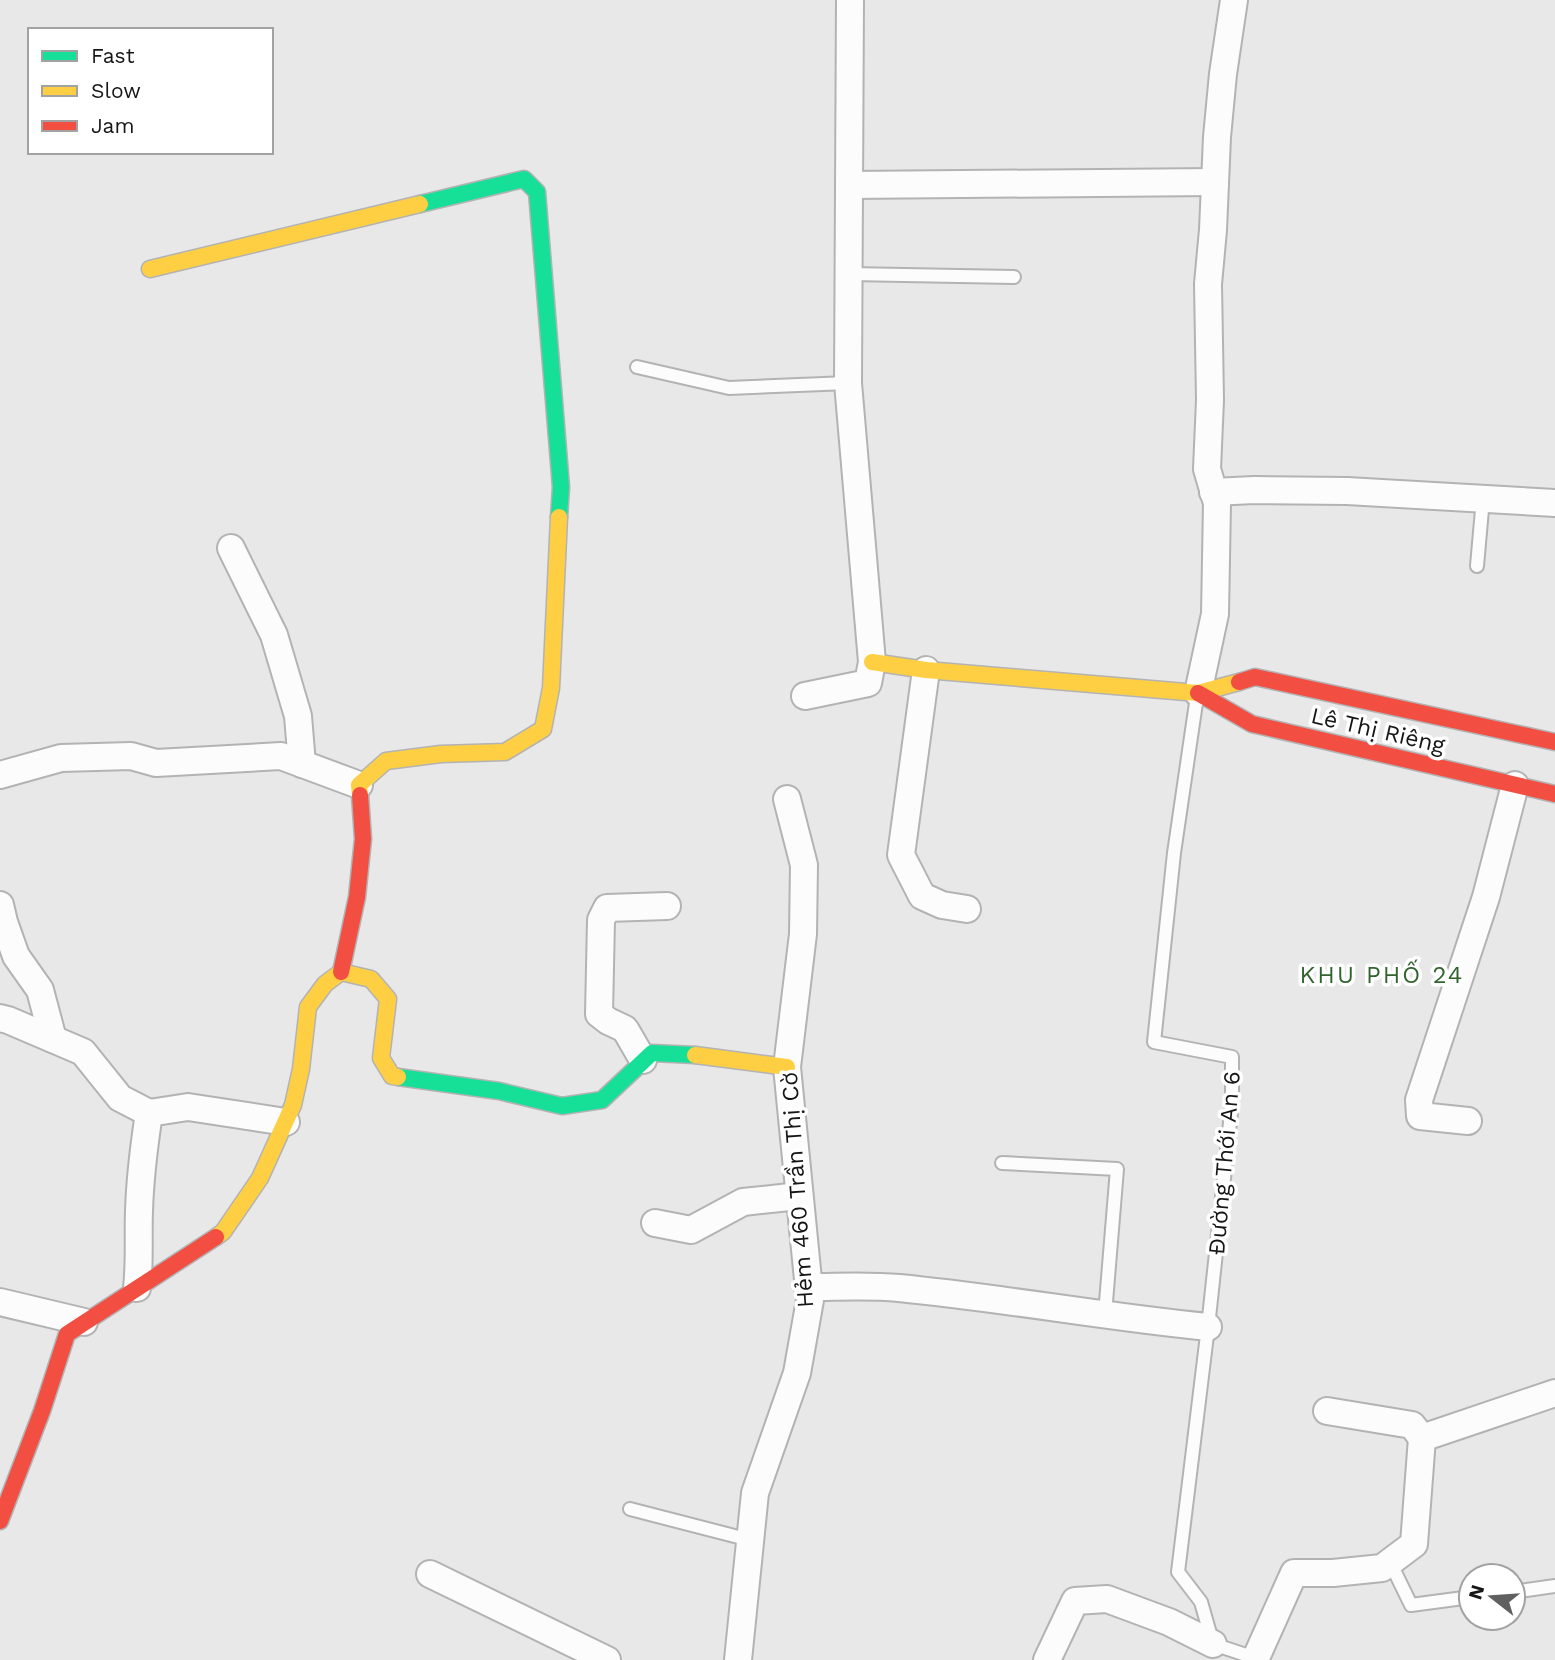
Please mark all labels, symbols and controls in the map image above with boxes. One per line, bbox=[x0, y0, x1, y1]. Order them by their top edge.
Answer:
legend bbox=[28, 28, 273, 154]
text: Fast bbox=[91, 43, 135, 68]
text: Slow bbox=[91, 78, 141, 103]
text: Jam bbox=[91, 113, 134, 138]
street label: Lê Thị Riêng bbox=[1308, 702, 1448, 759]
district label: KHU PHỐ 24 bbox=[1300, 959, 1464, 989]
street label: Đường Thới An 6 bbox=[1203, 1070, 1246, 1256]
street label: Hẻm 460 Trần Thị Cờ bbox=[776, 1071, 819, 1309]
north arrow bbox=[1457, 1562, 1527, 1632]
text: N bbox=[1463, 1582, 1489, 1602]

